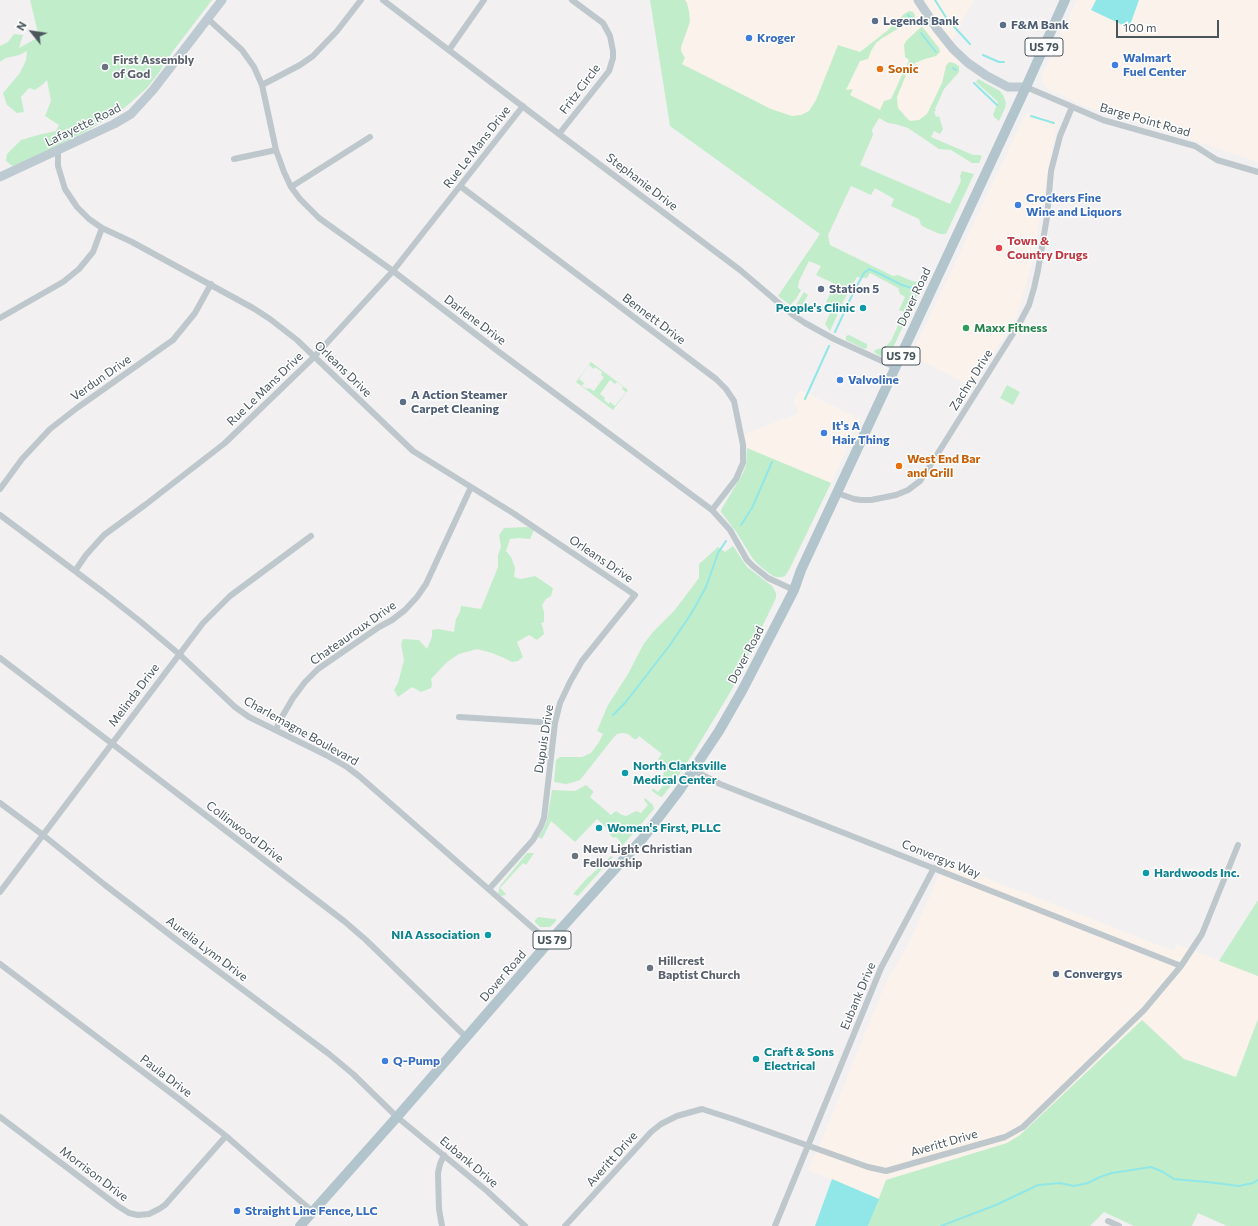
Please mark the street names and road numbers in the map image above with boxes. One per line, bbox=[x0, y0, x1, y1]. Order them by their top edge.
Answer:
road number: US 79 bbox=[1025, 38, 1063, 56]
street label: Fritz Circle bbox=[557, 61, 603, 117]
street label: Lafayette Road bbox=[43, 100, 123, 150]
street label: Barge Point Road bbox=[1098, 100, 1192, 140]
street label: Rue Le Mans Drive bbox=[441, 103, 513, 191]
street label: Stephanie Drive bbox=[603, 150, 681, 214]
street label: Dover Road bbox=[894, 265, 934, 329]
street label: Bennett Drive bbox=[620, 291, 688, 347]
street label: Darlene Drive bbox=[441, 292, 509, 348]
street label: Orleans Drive bbox=[311, 338, 375, 400]
road number: US 79 bbox=[882, 347, 920, 365]
street label: Zachry Drive bbox=[946, 347, 996, 413]
street label: Rue Le Mans Drive bbox=[224, 349, 306, 429]
street label: Verdun Drive bbox=[68, 352, 134, 404]
street label: Orleans Drive bbox=[566, 532, 636, 586]
street label: Chateauroux Drive bbox=[307, 598, 399, 668]
street label: Dover Road bbox=[725, 624, 767, 686]
street label: Melinda Drive bbox=[106, 661, 162, 729]
street label: Charlemagne Boulevard bbox=[241, 693, 361, 769]
street label: Dupuis Drive bbox=[531, 704, 557, 774]
street label: Collinwood Drive bbox=[203, 798, 287, 866]
street label: Convergys Way bbox=[900, 837, 982, 881]
street label: Aurelia Lynn Drive bbox=[163, 914, 251, 984]
road number: US 79 bbox=[533, 931, 571, 949]
street label: Dover Road bbox=[477, 947, 529, 1005]
street label: Eubank Drive bbox=[837, 960, 879, 1032]
street label: Paula Drive bbox=[137, 1052, 195, 1100]
street label: Averitt Drive bbox=[909, 1127, 979, 1159]
street label: Averitt Drive bbox=[584, 1129, 640, 1189]
street label: Eubank Drive bbox=[437, 1133, 501, 1191]
street label: Morrison Drive bbox=[57, 1144, 131, 1204]

